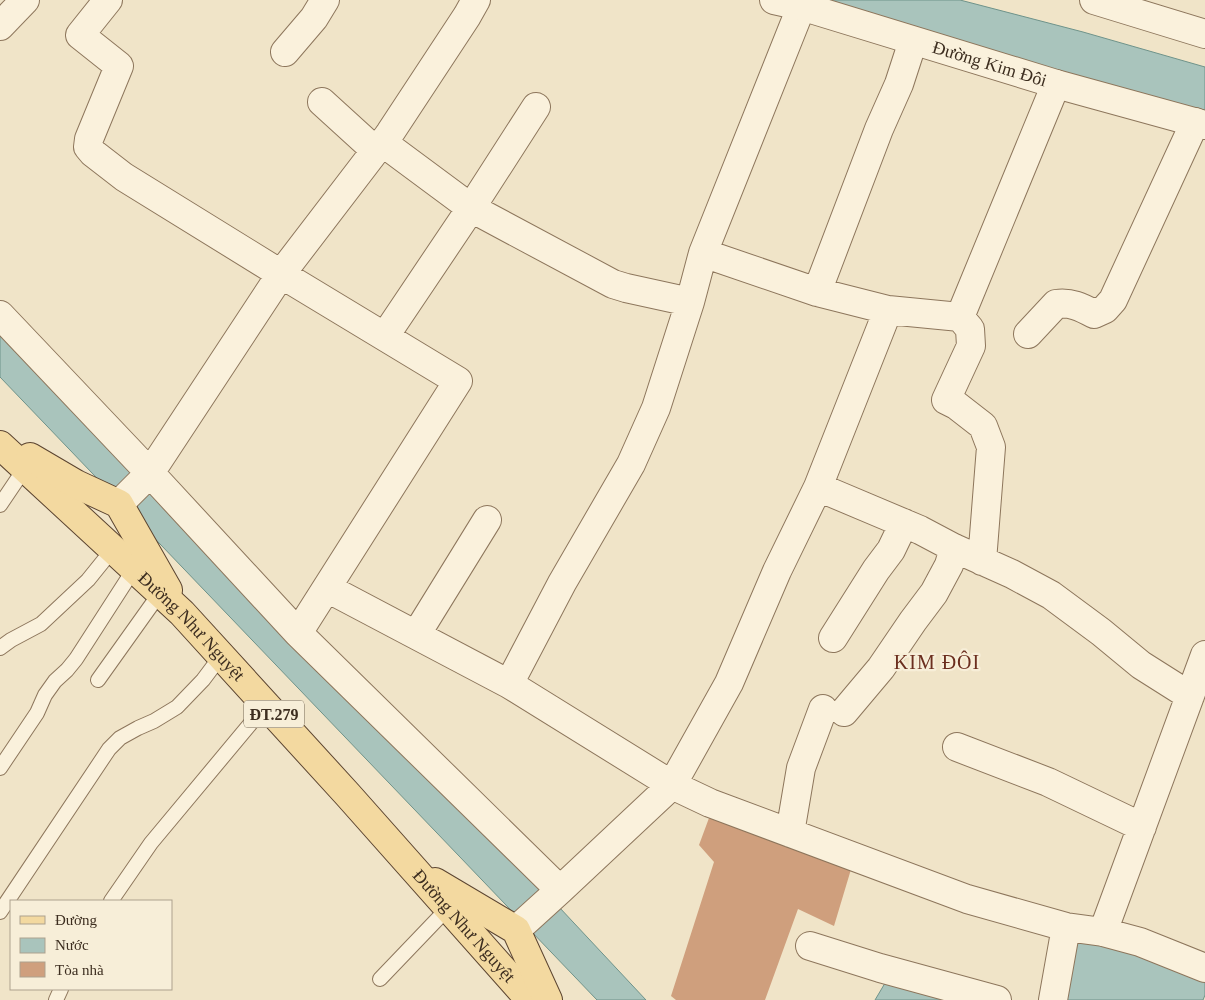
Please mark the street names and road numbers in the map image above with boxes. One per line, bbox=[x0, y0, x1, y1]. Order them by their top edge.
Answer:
street label: Đường Kim Đôi bbox=[930, 37, 1049, 91]
street label: Đường Như Nguyệt bbox=[134, 568, 249, 685]
road number: ĐT.279 bbox=[244, 701, 304, 728]
street label: Đường Như Nguyệt bbox=[409, 865, 519, 986]

